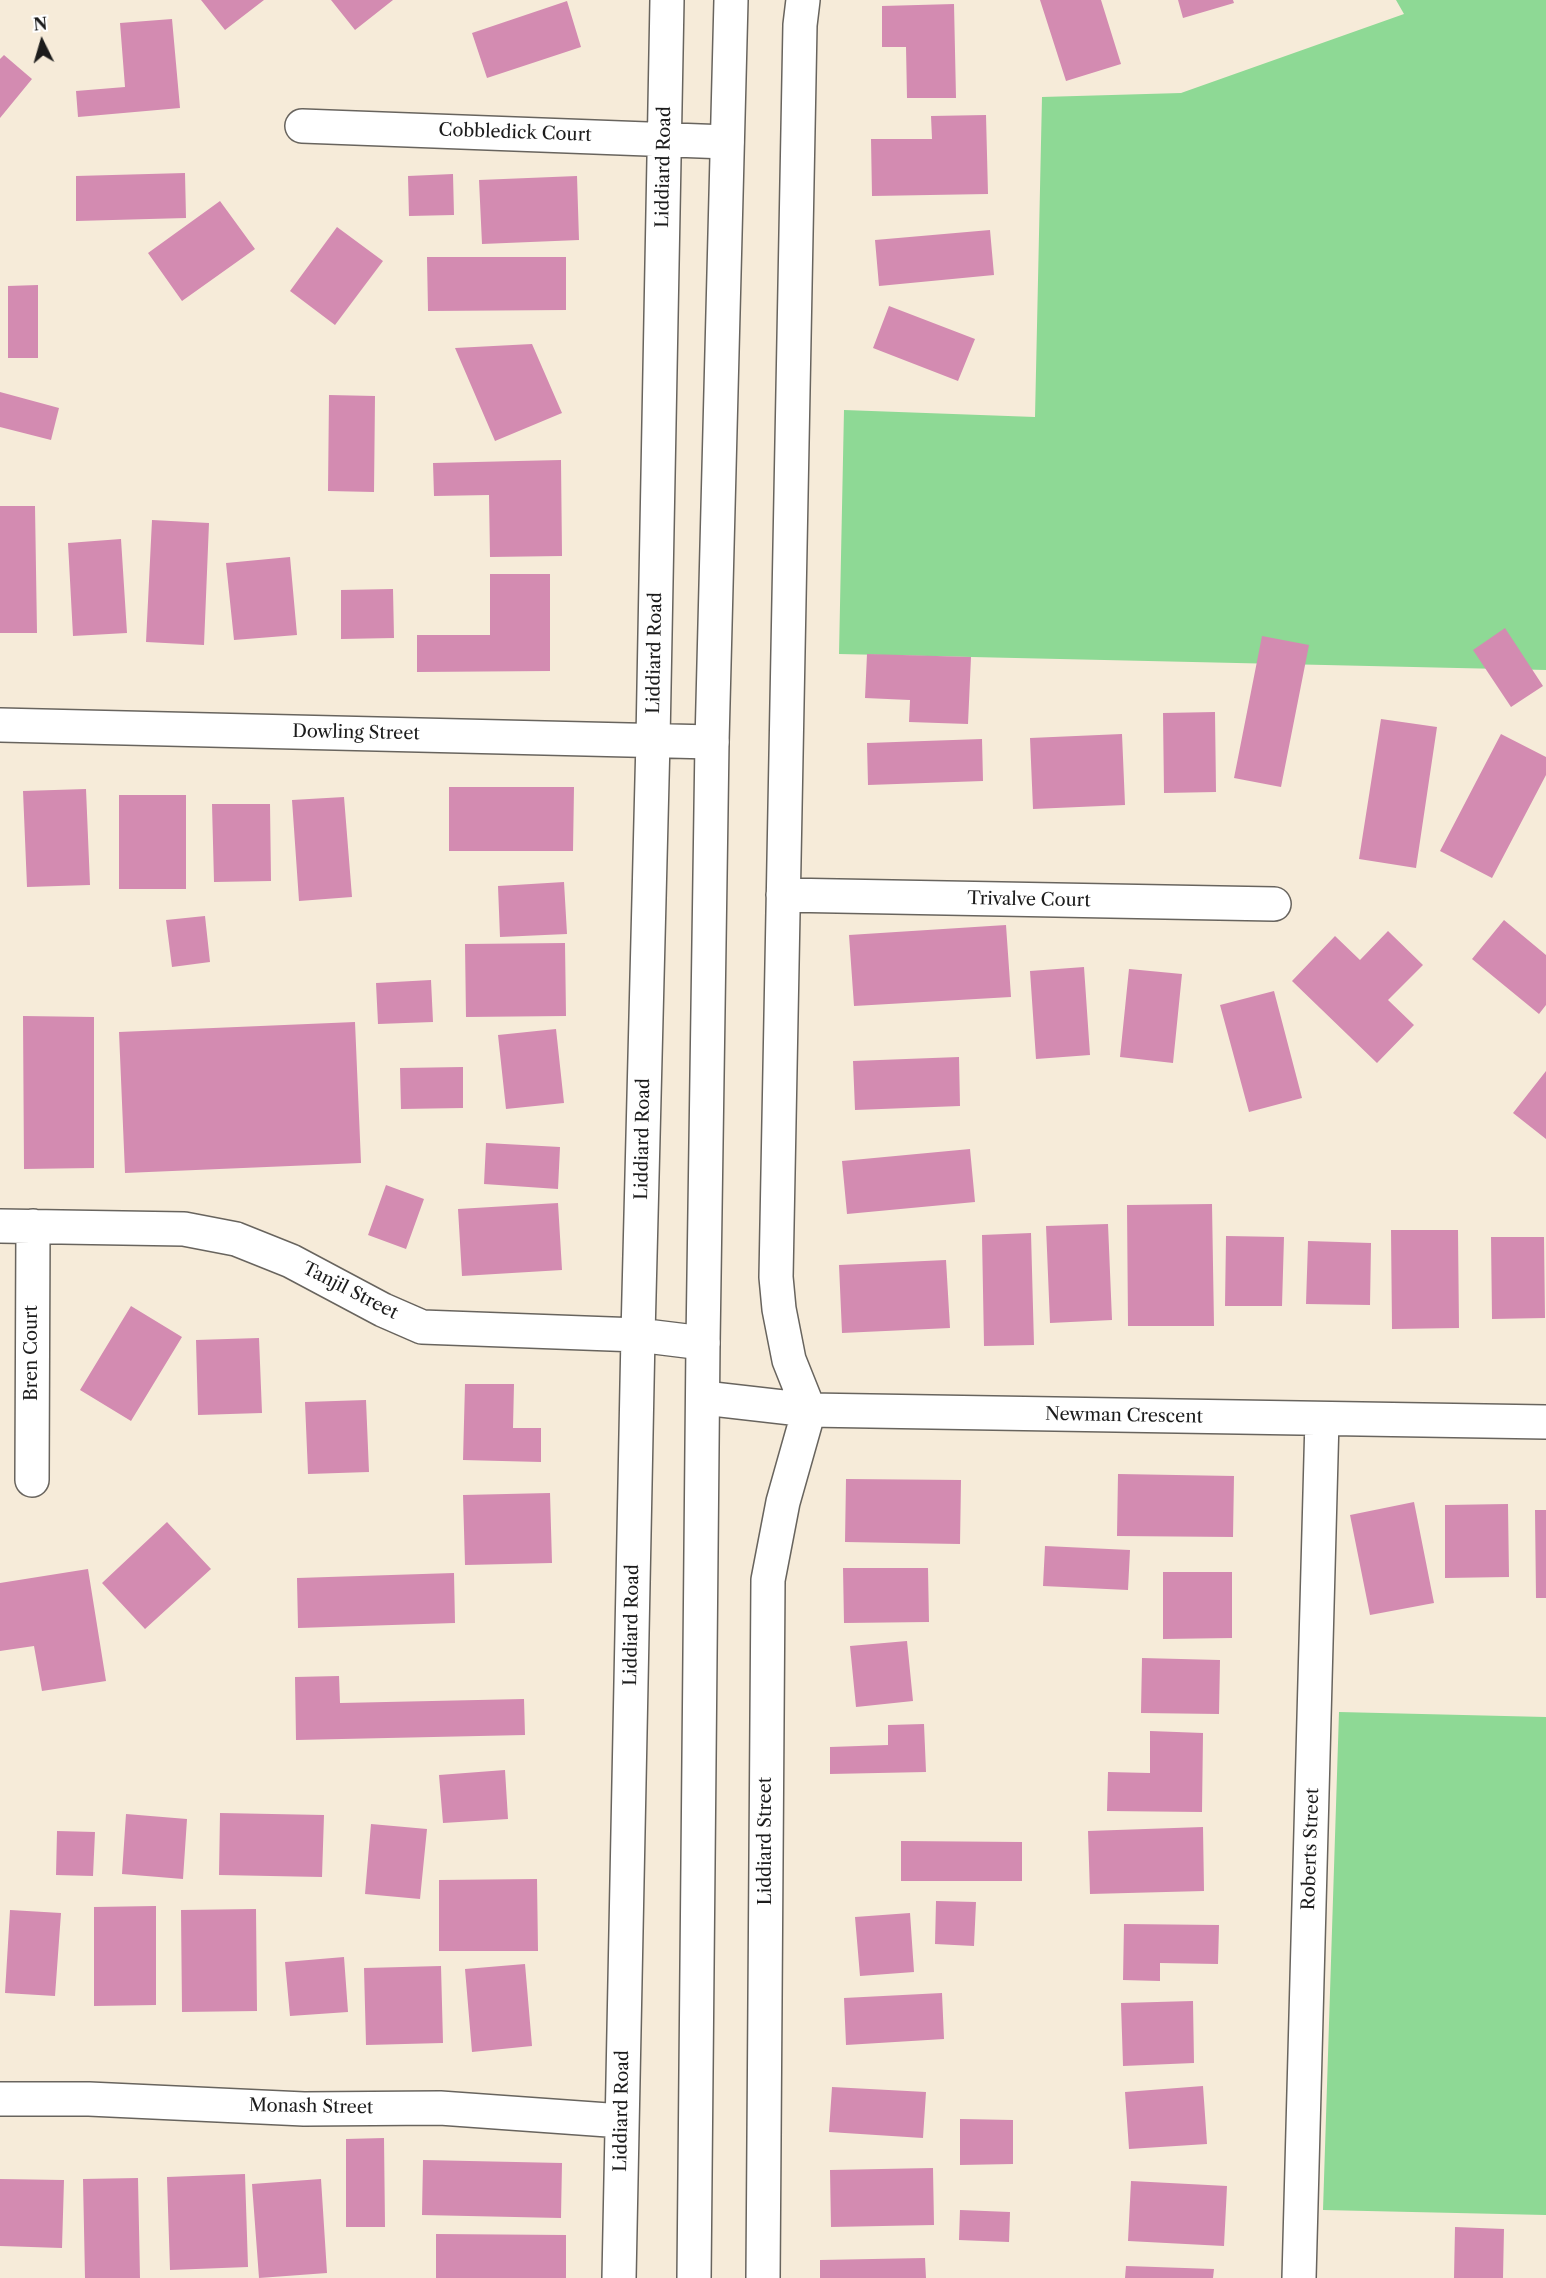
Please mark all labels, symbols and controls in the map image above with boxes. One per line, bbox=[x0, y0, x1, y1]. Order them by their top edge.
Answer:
north arrow bbox=[12, 12, 72, 72]
text: N bbox=[33, 14, 48, 35]
street label: Liddiard Road bbox=[652, 106, 676, 228]
street label: Cobbledick Court bbox=[438, 120, 592, 146]
street label: Liddiard Road bbox=[643, 592, 667, 714]
street label: Dowling Street bbox=[292, 721, 420, 745]
street label: Trivalve Court bbox=[967, 888, 1091, 912]
street label: Liddiard Road bbox=[631, 1078, 655, 1200]
street label: Tanjil Street bbox=[299, 1258, 401, 1324]
street label: Bren Court bbox=[21, 1305, 43, 1401]
street label: Newman Crescent bbox=[1045, 1404, 1203, 1428]
street label: Liddiard Road bbox=[620, 1564, 644, 1686]
street label: Liddiard Street bbox=[755, 1777, 777, 1905]
street label: Roberts Street bbox=[1298, 1787, 1324, 1911]
street label: Liddiard Road bbox=[610, 2050, 634, 2172]
street label: Monash Street bbox=[249, 2095, 373, 2119]

